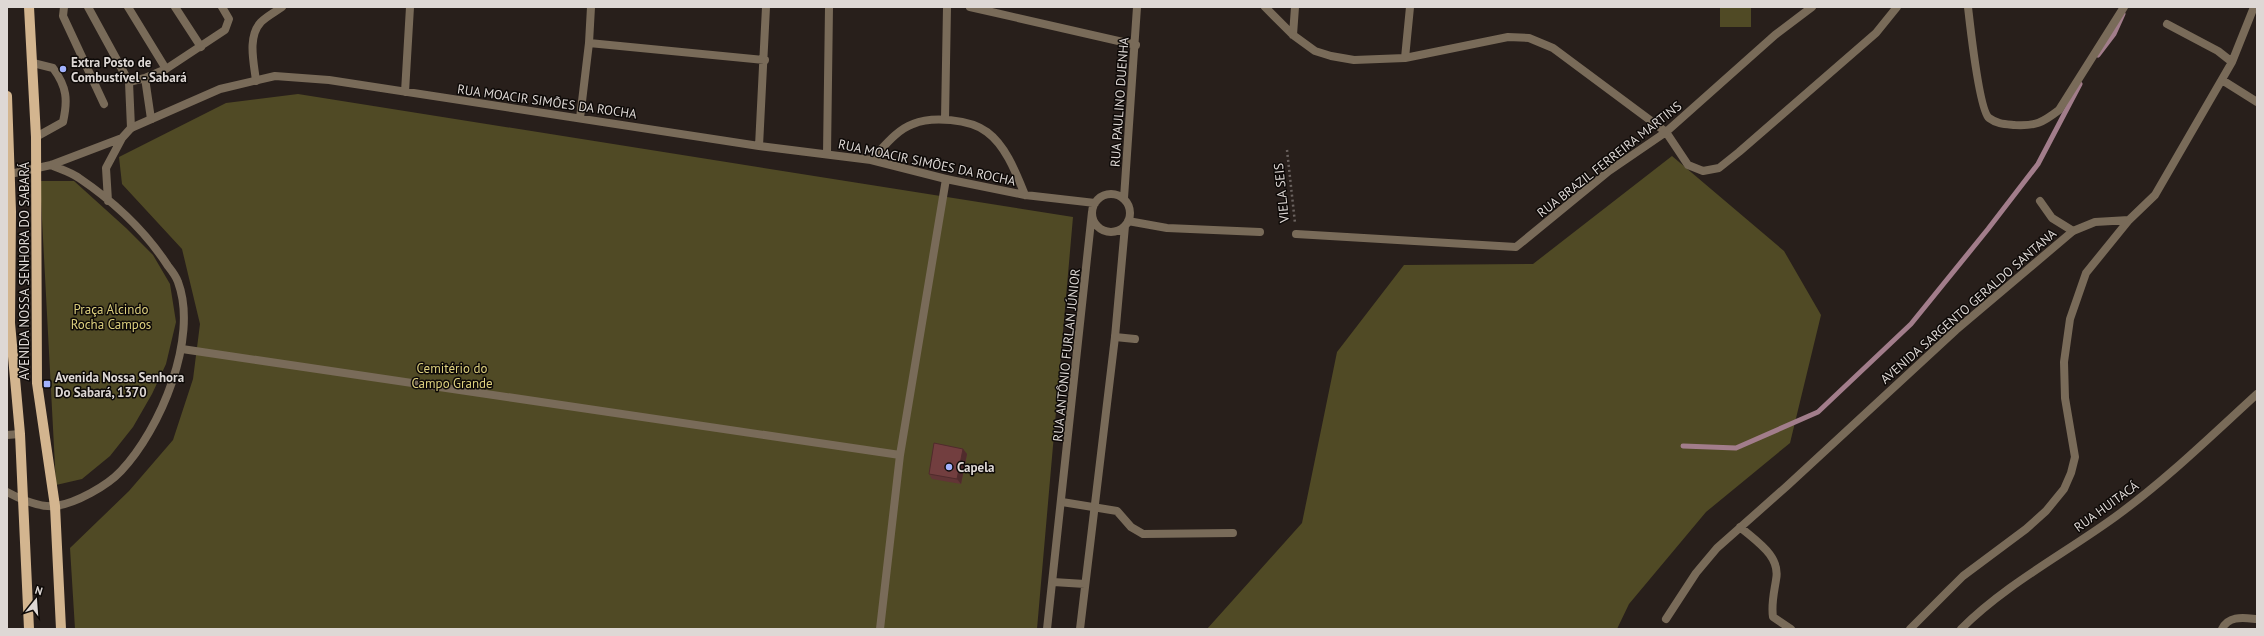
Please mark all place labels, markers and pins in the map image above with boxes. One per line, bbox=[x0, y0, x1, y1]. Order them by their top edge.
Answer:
place label: Extra Posto de Combustível - Sabará bbox=[71, 54, 187, 86]
marker: Extra Posto de Combustível - Sabará bbox=[58, 64, 68, 74]
place label: Avenida Nossa Senhora Do Sabará, 1370 bbox=[55, 369, 184, 401]
marker: Avenida Nossa Senhora Do Sabará, 1370 bbox=[42, 379, 52, 389]
place label: Capela bbox=[957, 459, 994, 476]
marker: Capela bbox=[944, 462, 954, 472]

